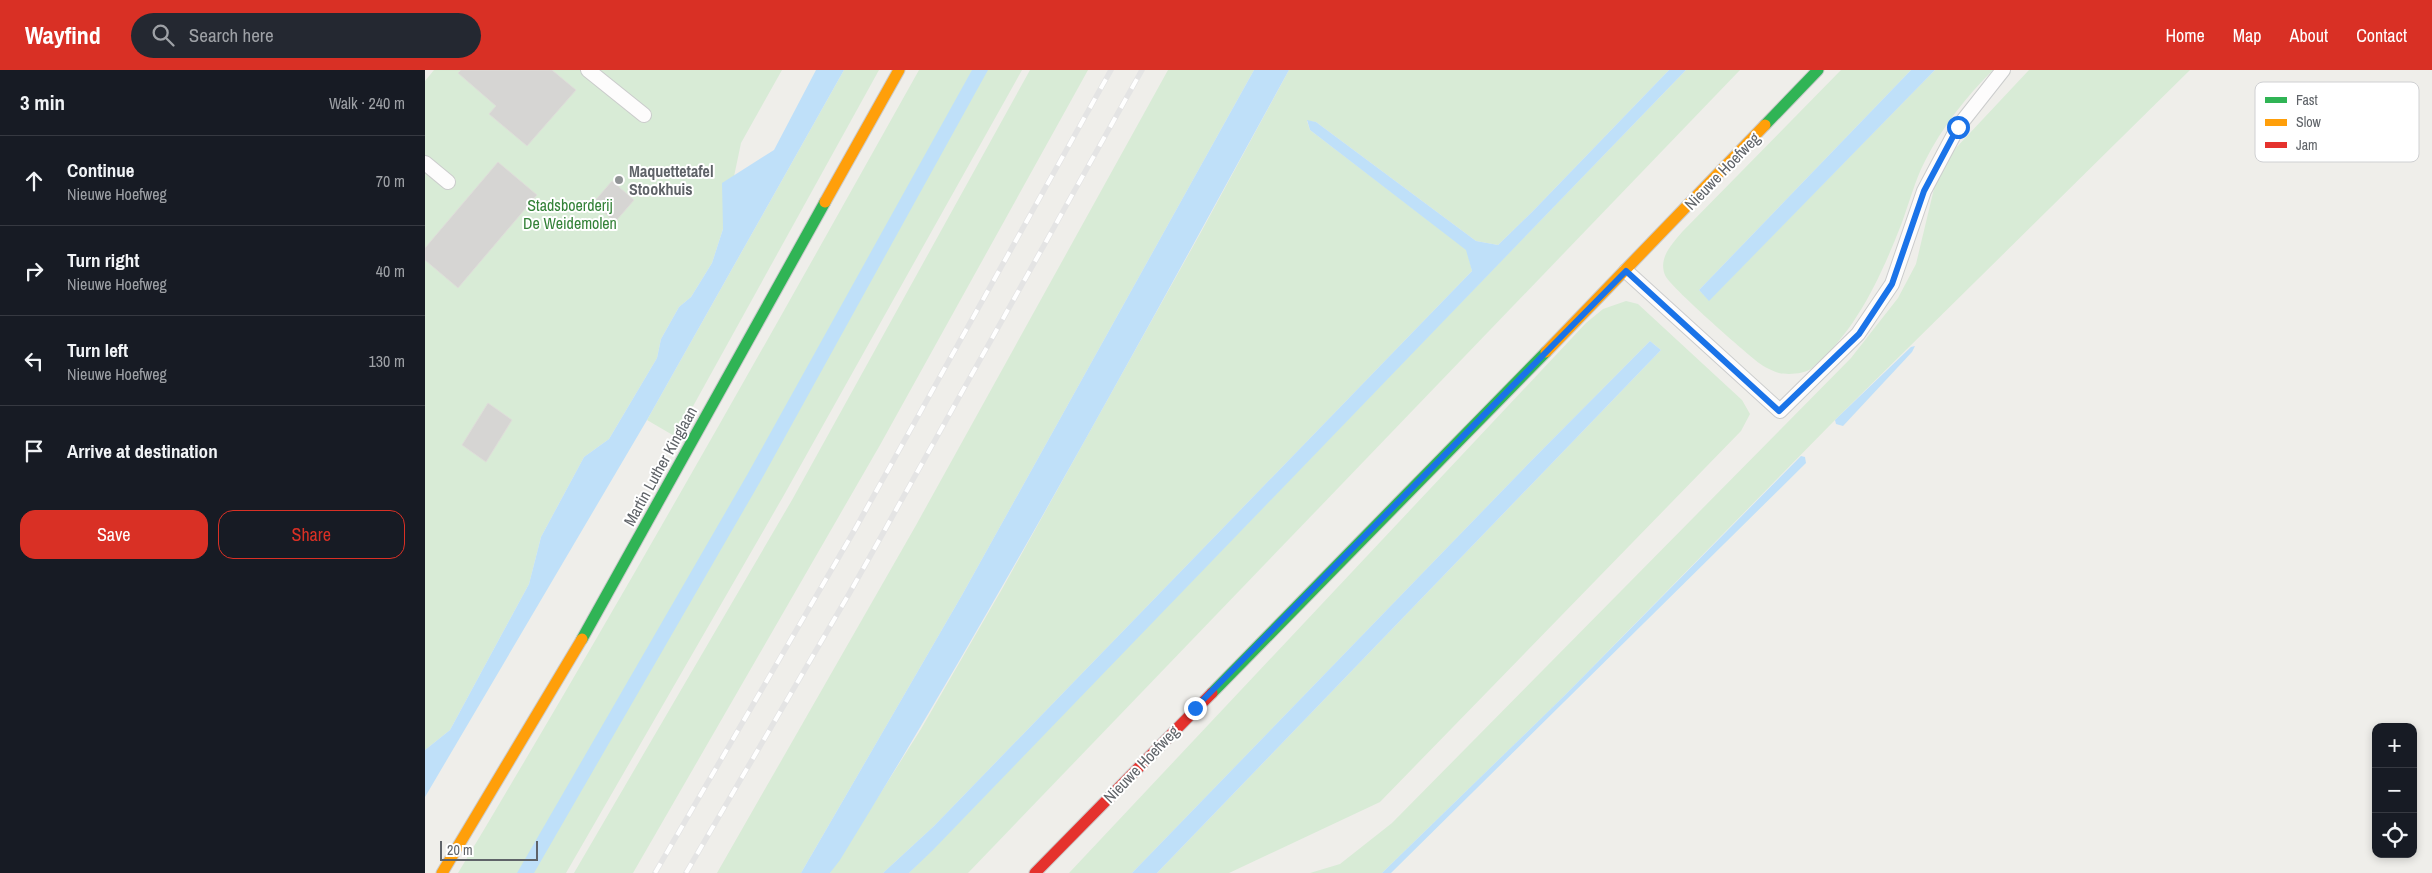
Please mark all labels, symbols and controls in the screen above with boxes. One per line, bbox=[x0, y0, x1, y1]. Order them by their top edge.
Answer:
search box bbox=[131, 13, 481, 58]
text: Wayfind bbox=[25, 19, 101, 51]
icon: search bbox=[149, 21, 177, 49]
text: Search here bbox=[189, 22, 274, 48]
text: Home bbox=[2165, 23, 2205, 48]
text: Map bbox=[2233, 23, 2262, 48]
text: About bbox=[2290, 23, 2328, 48]
text: Contact bbox=[2356, 23, 2407, 48]
legend bbox=[2255, 82, 2419, 162]
text: 3 min bbox=[20, 88, 65, 117]
text: Fast bbox=[2296, 91, 2318, 109]
text: Walk · 240 m bbox=[329, 92, 405, 114]
text: Slow bbox=[2296, 113, 2322, 131]
route start bbox=[1947, 116, 1970, 139]
street label: Nieuwe Hoefweg bbox=[1679, 127, 1765, 215]
text: Jam bbox=[2296, 136, 2318, 154]
text: Continue bbox=[67, 157, 135, 183]
place label: Maquettetafel Stookhuis bbox=[629, 160, 714, 200]
icon: ahead bbox=[20, 167, 48, 195]
text: 70 m bbox=[376, 170, 405, 192]
marker: Maquettetafel Stookhuis bbox=[613, 174, 625, 186]
text: Nieuwe Hoefweg bbox=[67, 183, 167, 205]
park label: Stadsboerderij De Weidemolen bbox=[523, 194, 617, 234]
text: Turn right bbox=[67, 247, 139, 273]
icon: right bbox=[20, 257, 48, 285]
text: 40 m bbox=[376, 260, 405, 282]
text: Nieuwe Hoefweg bbox=[67, 273, 167, 295]
text: Turn left bbox=[67, 337, 128, 363]
icon: left bbox=[20, 347, 48, 375]
text: 130 m bbox=[369, 350, 405, 372]
text: Nieuwe Hoefweg bbox=[67, 363, 167, 385]
street label: Martin Luther Kinglaan bbox=[618, 402, 702, 530]
icon: arrive bbox=[20, 437, 48, 465]
text: Arrive at destination bbox=[67, 438, 218, 464]
button: Save bbox=[20, 510, 208, 559]
button: Share bbox=[218, 510, 405, 559]
route end bbox=[1184, 697, 1207, 720]
street label: Nieuwe Hoefweg bbox=[1098, 720, 1184, 808]
map controls bbox=[2372, 723, 2417, 858]
button: + bbox=[2372, 723, 2417, 768]
button: − bbox=[2372, 768, 2417, 813]
button: locate bbox=[2372, 813, 2417, 858]
scale bar bbox=[440, 838, 537, 861]
text: 20 m bbox=[447, 841, 473, 859]

